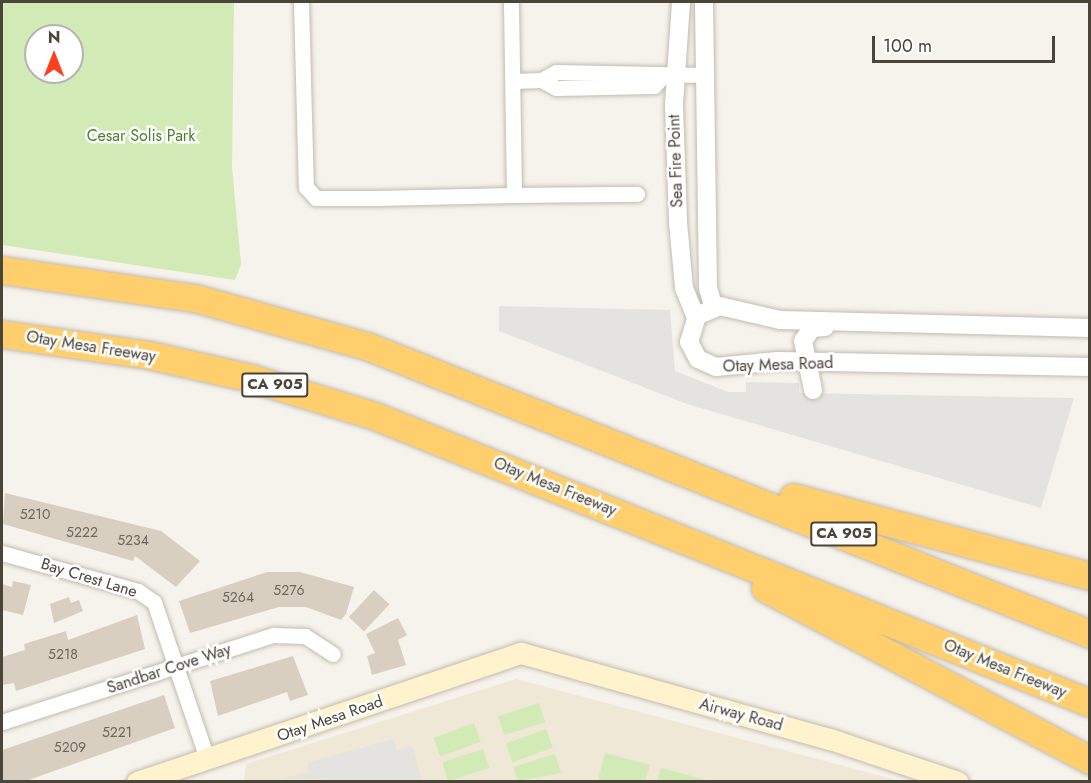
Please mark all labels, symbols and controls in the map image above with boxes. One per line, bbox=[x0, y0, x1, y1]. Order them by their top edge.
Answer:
north arrow bbox=[24, 24, 84, 84]
scale bar bbox=[875, 24, 1058, 62]
text: N bbox=[48, 26, 60, 49]
text: 100 m bbox=[883, 33, 932, 59]
street label: Sea Fire Point bbox=[665, 114, 687, 208]
park label: Cesar Solis Park bbox=[87, 126, 195, 146]
street label: Otay Mesa Freeway bbox=[25, 327, 157, 367]
street label: Otay Mesa Road bbox=[722, 353, 834, 377]
road number: CA 905 bbox=[240, 373, 310, 397]
street label: Otay Mesa Freeway bbox=[491, 454, 619, 520]
house number: 5210 bbox=[20, 506, 50, 522]
road number: CA 905 bbox=[810, 522, 878, 546]
house number: 5222 bbox=[66, 524, 98, 540]
house number: 5234 bbox=[117, 532, 149, 548]
street label: Bay Crest Lane bbox=[39, 554, 139, 602]
house number: 5276 bbox=[273, 582, 305, 598]
house number: 5264 bbox=[222, 589, 254, 605]
street label: Otay Mesa Freeway bbox=[941, 636, 1069, 702]
street label: Sandbar Cove Way bbox=[105, 640, 233, 698]
house number: 5218 bbox=[48, 646, 78, 662]
street label: Otay Mesa Road bbox=[275, 692, 385, 746]
street label: Airway Road bbox=[697, 695, 785, 735]
house number: 5221 bbox=[102, 724, 132, 740]
house number: 5209 bbox=[54, 739, 86, 755]

